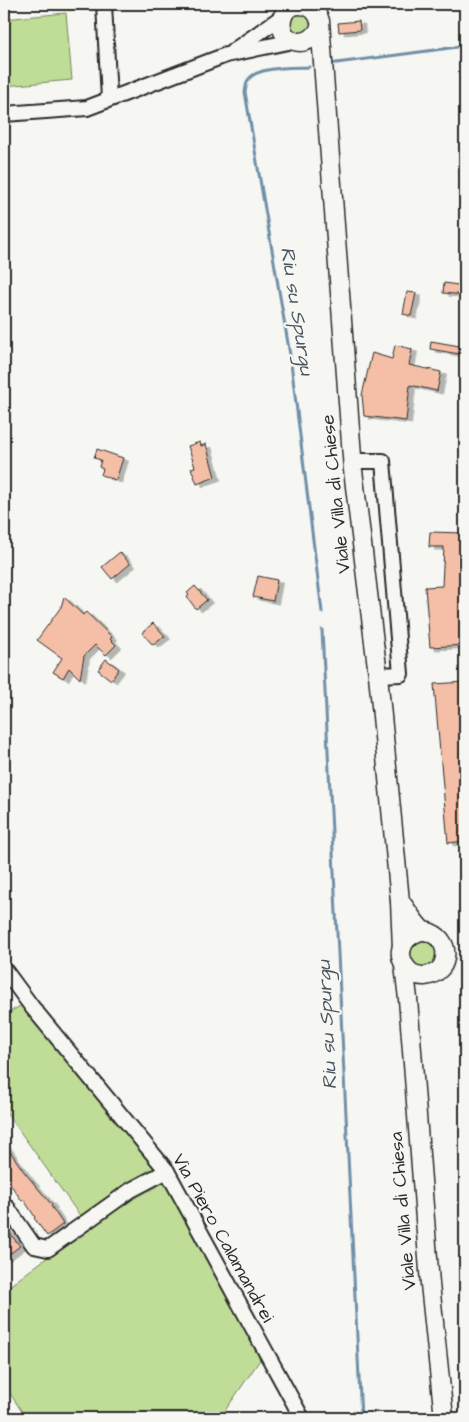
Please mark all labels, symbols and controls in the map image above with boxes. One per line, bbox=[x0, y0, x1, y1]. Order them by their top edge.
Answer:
water label: Riu su Spurgu bbox=[272, 245, 321, 379]
street label: Viale Villa di Chiese bbox=[314, 413, 358, 575]
water label: Riu su Spurgu bbox=[310, 958, 345, 1090]
street label: Viale Villa di Chiesa bbox=[383, 1130, 423, 1291]
street label: Via Piero Calamandrei bbox=[165, 1149, 281, 1327]

